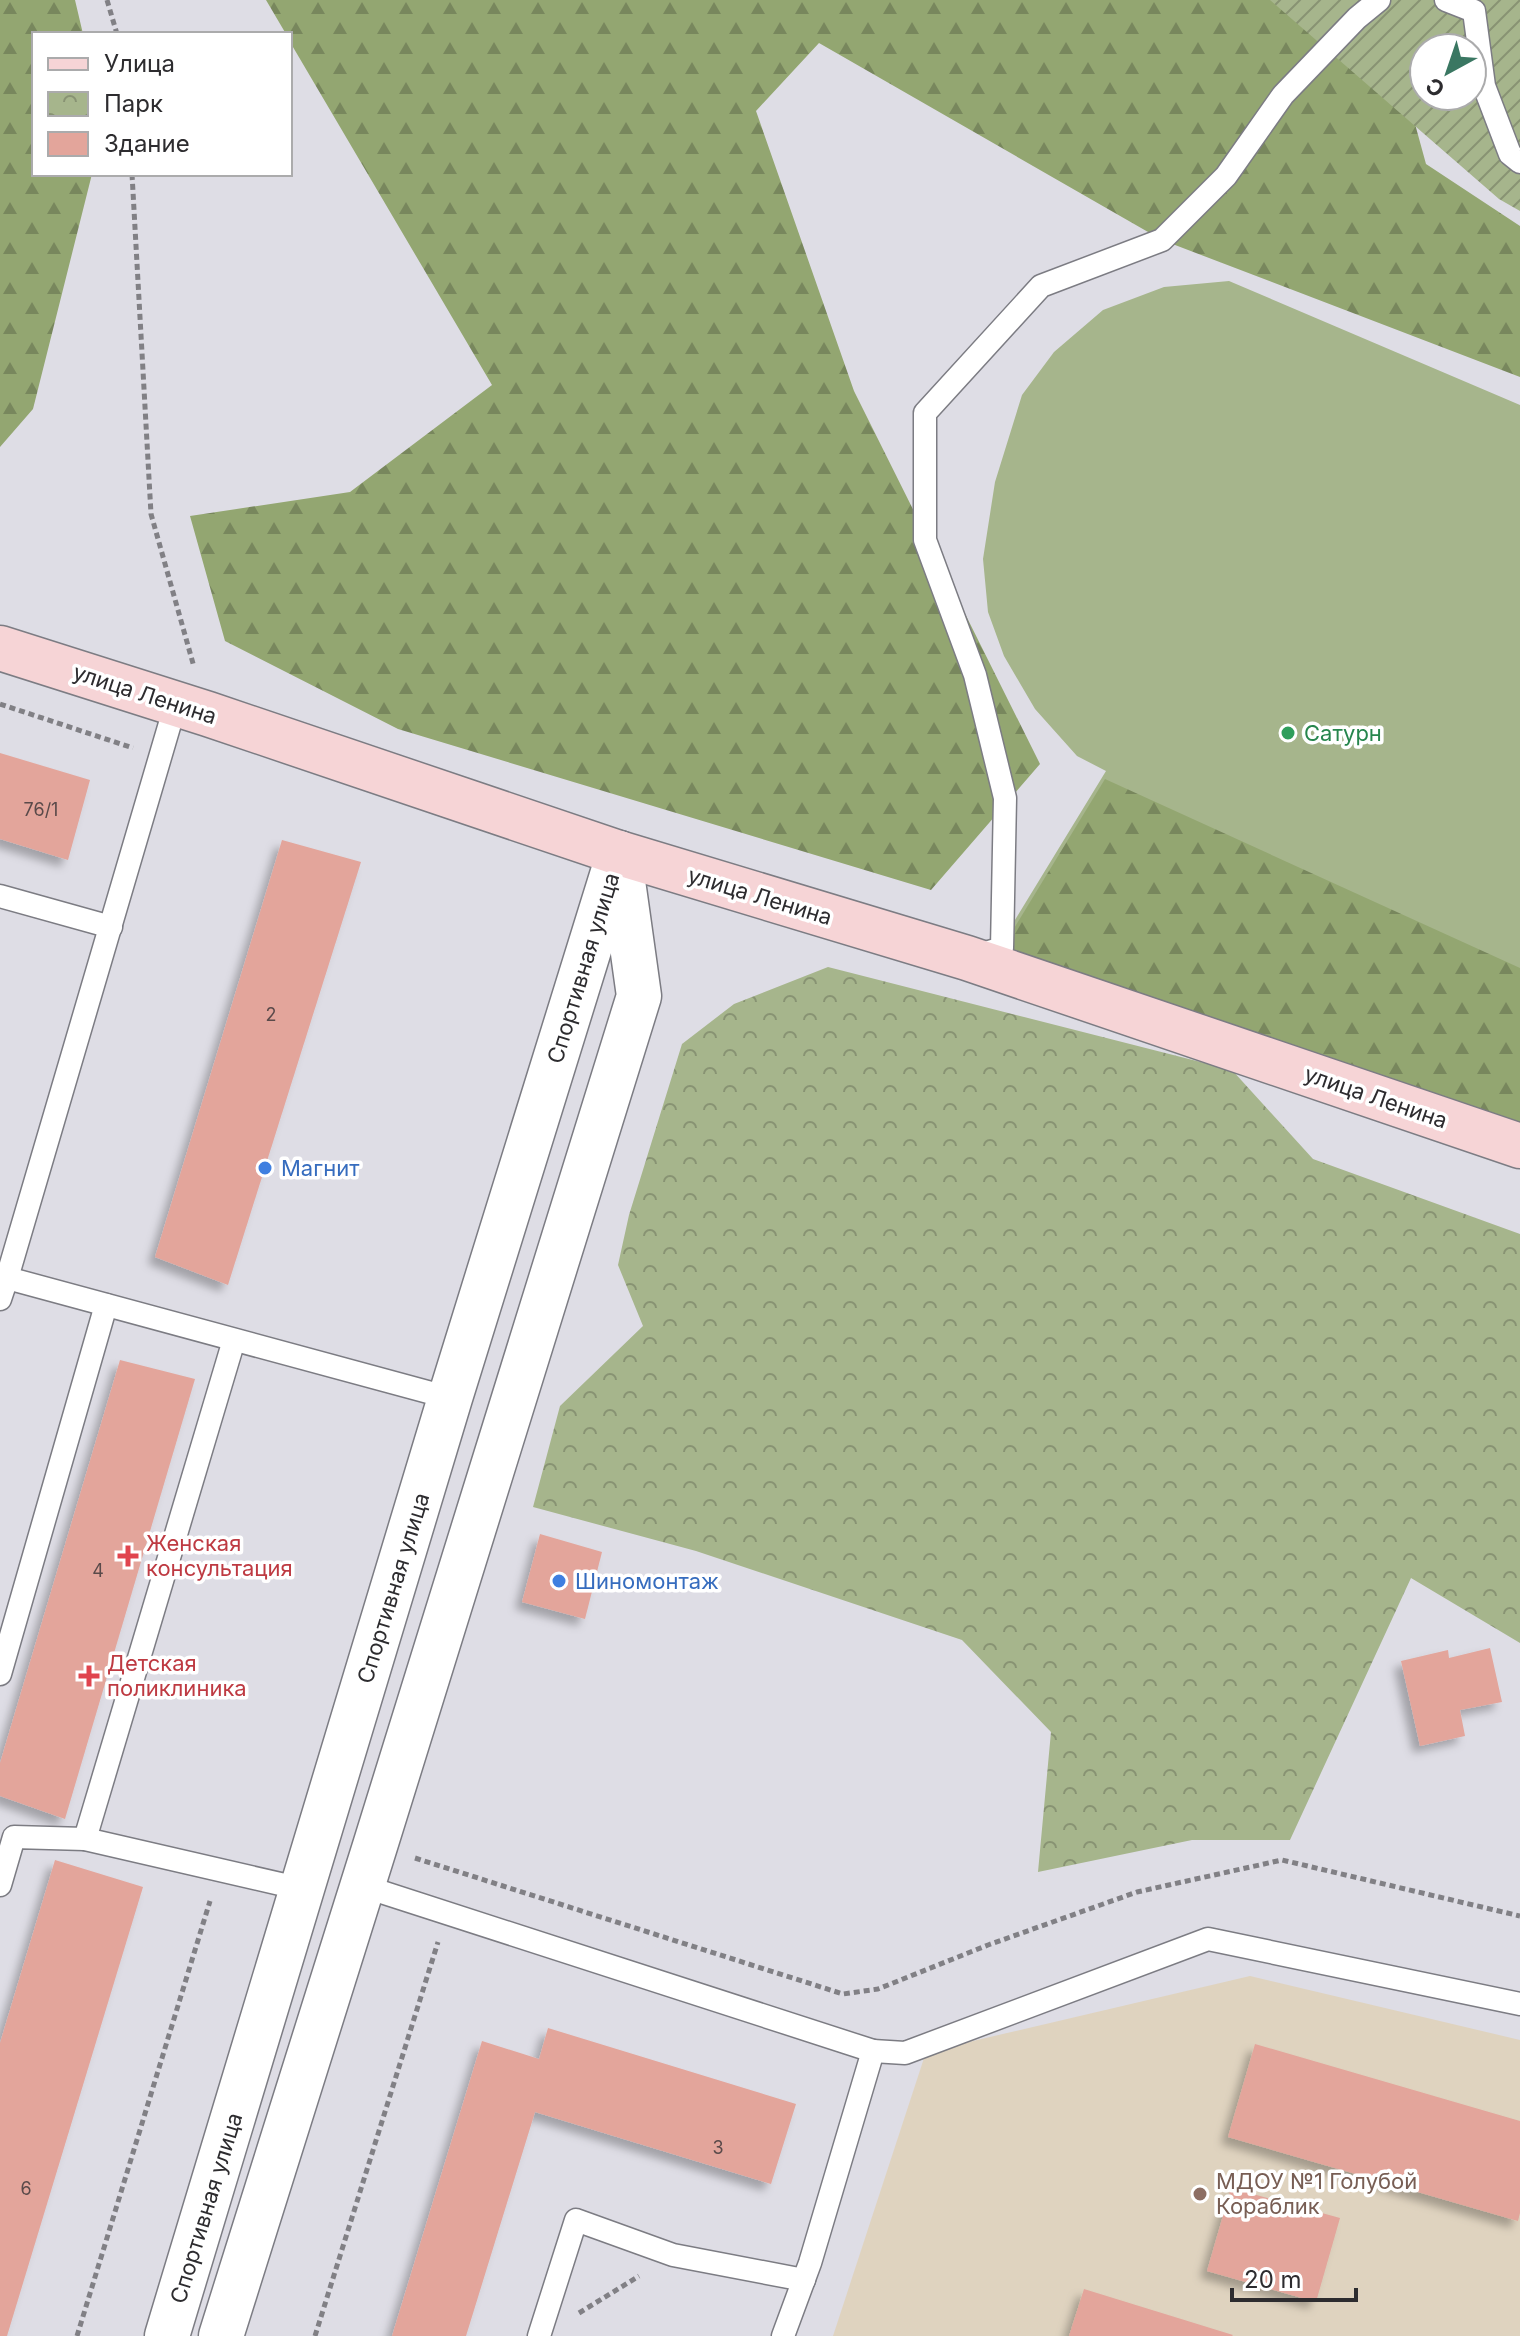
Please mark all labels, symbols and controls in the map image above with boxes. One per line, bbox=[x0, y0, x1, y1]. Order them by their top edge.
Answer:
legend bbox=[32, 32, 292, 176]
north arrow bbox=[1408, 32, 1488, 112]
text: Улица bbox=[104, 49, 175, 78]
text: С bbox=[1421, 72, 1450, 103]
text: Парк bbox=[104, 89, 163, 118]
text: Здание bbox=[104, 129, 190, 158]
street label: улица Ленина bbox=[70, 659, 220, 729]
place label: Сатурн bbox=[1304, 720, 1382, 746]
marker: Сатурн bbox=[1279, 724, 1297, 742]
house number: 76/1 bbox=[24, 799, 58, 820]
street label: улица Ленина bbox=[685, 862, 835, 930]
street label: Спортивная улица bbox=[542, 870, 624, 1066]
house number: 2 bbox=[266, 1004, 276, 1025]
street label: улица Ленина bbox=[1301, 1060, 1451, 1134]
place label: Магнит bbox=[281, 1155, 360, 1181]
marker: Магнит bbox=[256, 1159, 274, 1177]
street label: Спортивная улица bbox=[352, 1490, 434, 1686]
place label: Женская консультация bbox=[146, 1530, 293, 1581]
marker: Женская консультация bbox=[117, 1545, 139, 1567]
house number: 4 bbox=[92, 1560, 104, 1581]
place label: Шиномонтаж bbox=[575, 1568, 719, 1594]
marker: Шиномонтаж bbox=[550, 1572, 568, 1590]
place label: Детская поликлиника bbox=[107, 1650, 247, 1701]
marker: Детская поликлиника bbox=[78, 1665, 100, 1687]
street label: Спортивная улица bbox=[165, 2110, 247, 2306]
house number: 3 bbox=[712, 2137, 724, 2158]
place label: МДОУ №1 Голубой Кораблик bbox=[1216, 2168, 1417, 2219]
house number: 6 bbox=[20, 2178, 32, 2199]
marker: МДОУ №1 Голубой Кораблик bbox=[1191, 2185, 1209, 2203]
scale bar bbox=[1232, 2252, 1356, 2302]
text: 20 m bbox=[1244, 2265, 1302, 2294]

